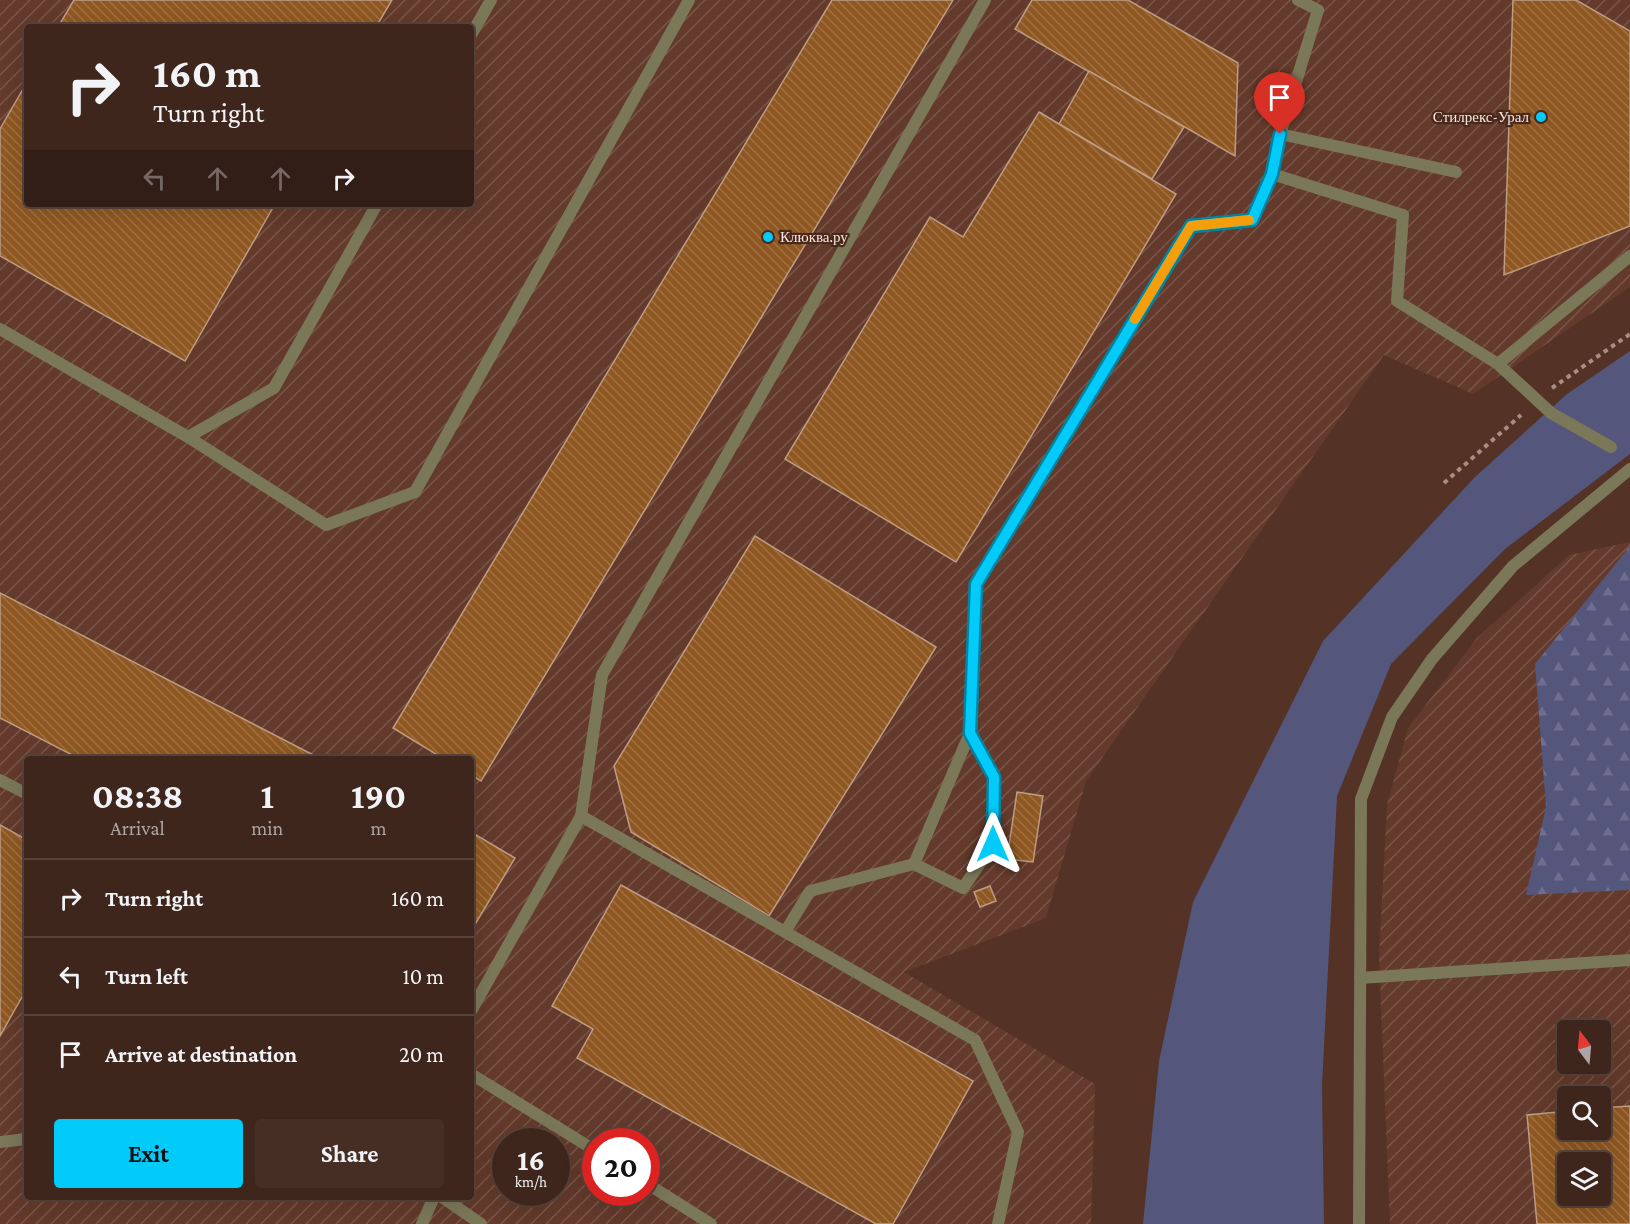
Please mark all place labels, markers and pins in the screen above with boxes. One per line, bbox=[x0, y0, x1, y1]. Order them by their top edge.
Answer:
pin bbox=[1254, 72, 1305, 134]
place label: Стилрекс-Урал bbox=[1433, 109, 1530, 125]
marker: Стилрекс-Урал bbox=[1534, 110, 1548, 124]
place label: Клюква.ру bbox=[780, 229, 848, 245]
marker: Клюква.ру bbox=[761, 230, 775, 244]

